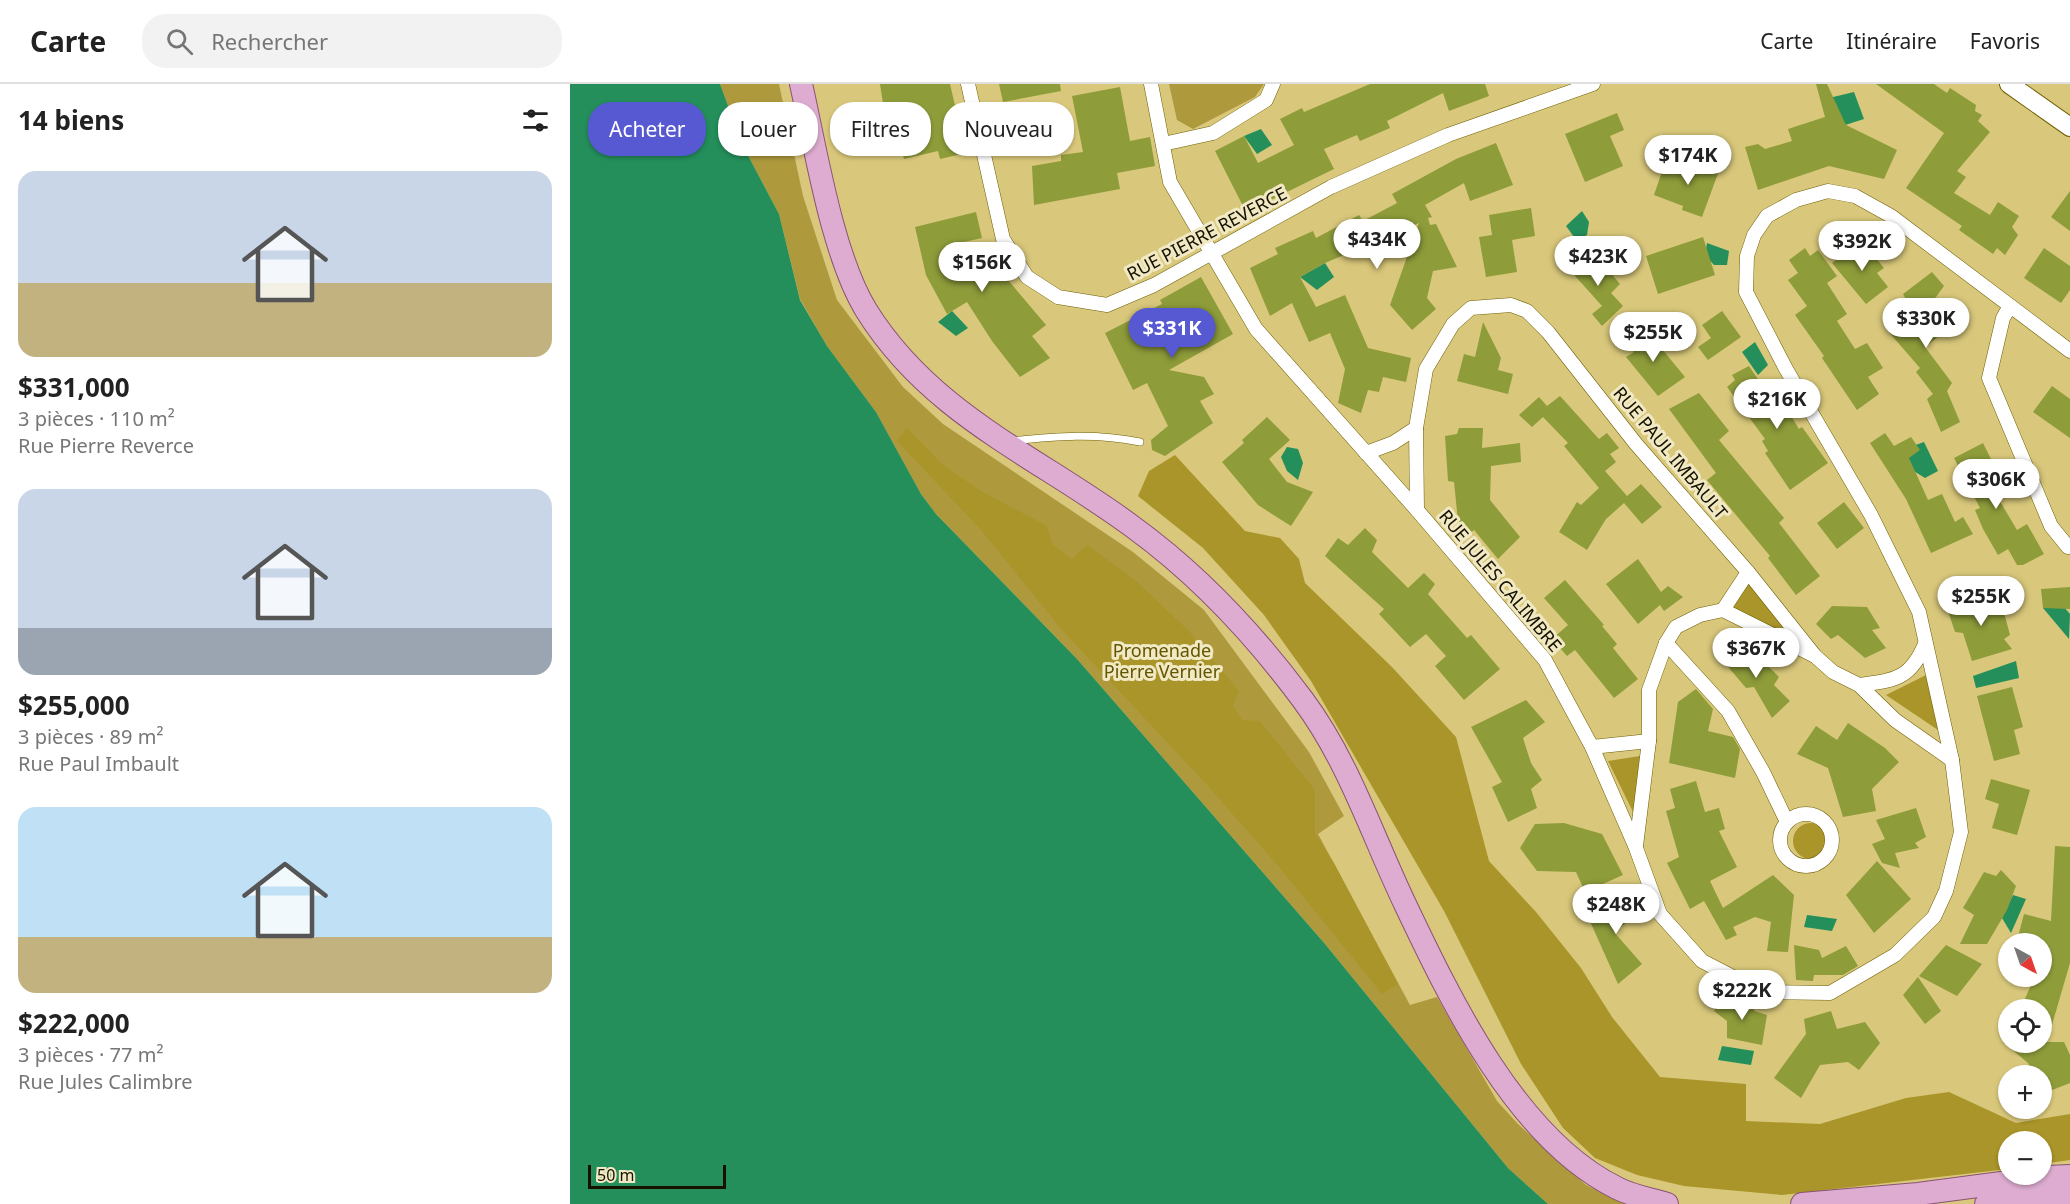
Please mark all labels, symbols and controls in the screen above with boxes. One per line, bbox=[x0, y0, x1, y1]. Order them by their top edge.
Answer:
search box bbox=[142, 14, 562, 68]
text: Carte bbox=[30, 22, 106, 60]
icon: search bbox=[163, 25, 196, 58]
text: Rechercher bbox=[211, 26, 328, 56]
text: Carte bbox=[1760, 27, 1813, 55]
text: Itinéraire bbox=[1846, 27, 1937, 55]
text: Favoris bbox=[1970, 27, 2040, 55]
text: 14 biens bbox=[18, 102, 124, 138]
chip: Acheter bbox=[588, 102, 706, 156]
chip: Louer bbox=[718, 102, 818, 156]
chip: Filtres bbox=[830, 102, 931, 156]
chip: Nouveau bbox=[943, 102, 1074, 156]
icon: filters bbox=[519, 104, 552, 137]
pin: $174K bbox=[1646, 135, 1730, 186]
text: $174K bbox=[1658, 141, 1718, 168]
street label: RUE PIERRE REVERCE bbox=[1122, 181, 1291, 285]
icon: home bbox=[231, 210, 339, 318]
pin: $434K bbox=[1335, 219, 1419, 270]
pin: $392K bbox=[1820, 221, 1904, 272]
text: $434K bbox=[1347, 225, 1407, 252]
text: $392K bbox=[1832, 227, 1892, 254]
pin: $423K bbox=[1556, 236, 1640, 287]
pin: $156K bbox=[940, 242, 1024, 293]
text: $423K bbox=[1568, 242, 1628, 269]
text: $156K bbox=[952, 248, 1012, 275]
pin: $330K bbox=[1884, 298, 1968, 349]
text: $330K bbox=[1896, 304, 1956, 331]
pin: $331K bbox=[1130, 308, 1214, 359]
pin: $255K bbox=[1611, 312, 1695, 363]
text: $331K bbox=[1142, 314, 1202, 341]
text: $255K bbox=[1623, 318, 1683, 345]
text: $331,000 bbox=[18, 369, 130, 405]
pin: $216K bbox=[1735, 379, 1819, 430]
street label: RUE PAUL IMBAULT bbox=[1608, 381, 1733, 524]
text: $216K bbox=[1747, 385, 1807, 412]
text: 3 pièces · 110 m² bbox=[18, 405, 175, 432]
text: Rue Pierre Reverce bbox=[18, 432, 194, 459]
pin: $306K bbox=[1954, 459, 2038, 510]
text: $306K bbox=[1966, 465, 2026, 492]
street label: RUE JULES CALIMBRE bbox=[1434, 504, 1567, 657]
icon: home bbox=[231, 528, 339, 636]
pin: $255K bbox=[1939, 576, 2023, 627]
text: $255K bbox=[1951, 582, 2011, 609]
pin: $367K bbox=[1714, 628, 1798, 679]
text: $367K bbox=[1726, 634, 1786, 661]
park label: Promenade Pierre Vernier bbox=[1104, 638, 1221, 683]
text: $255,000 bbox=[18, 687, 130, 723]
text: 3 pièces · 89 m² bbox=[18, 723, 163, 750]
text: Rue Paul Imbault bbox=[18, 750, 179, 777]
icon: home bbox=[231, 846, 339, 954]
pin: $248K bbox=[1574, 884, 1658, 935]
text: $248K bbox=[1586, 890, 1646, 917]
north arrow bbox=[1998, 933, 2052, 987]
map controls bbox=[1998, 933, 2052, 1185]
pin: $222K bbox=[1700, 970, 1784, 1021]
text: $222K bbox=[1712, 976, 1772, 1003]
button: locate bbox=[1998, 999, 2052, 1053]
text: $222,000 bbox=[18, 1005, 130, 1041]
text: 3 pièces · 77 m² bbox=[18, 1041, 163, 1068]
button: + bbox=[1998, 1065, 2052, 1119]
text: Rue Jules Calimbre bbox=[18, 1068, 193, 1095]
button: − bbox=[1998, 1131, 2052, 1185]
scale bar bbox=[588, 1162, 726, 1190]
text: 50 m bbox=[597, 1164, 634, 1186]

